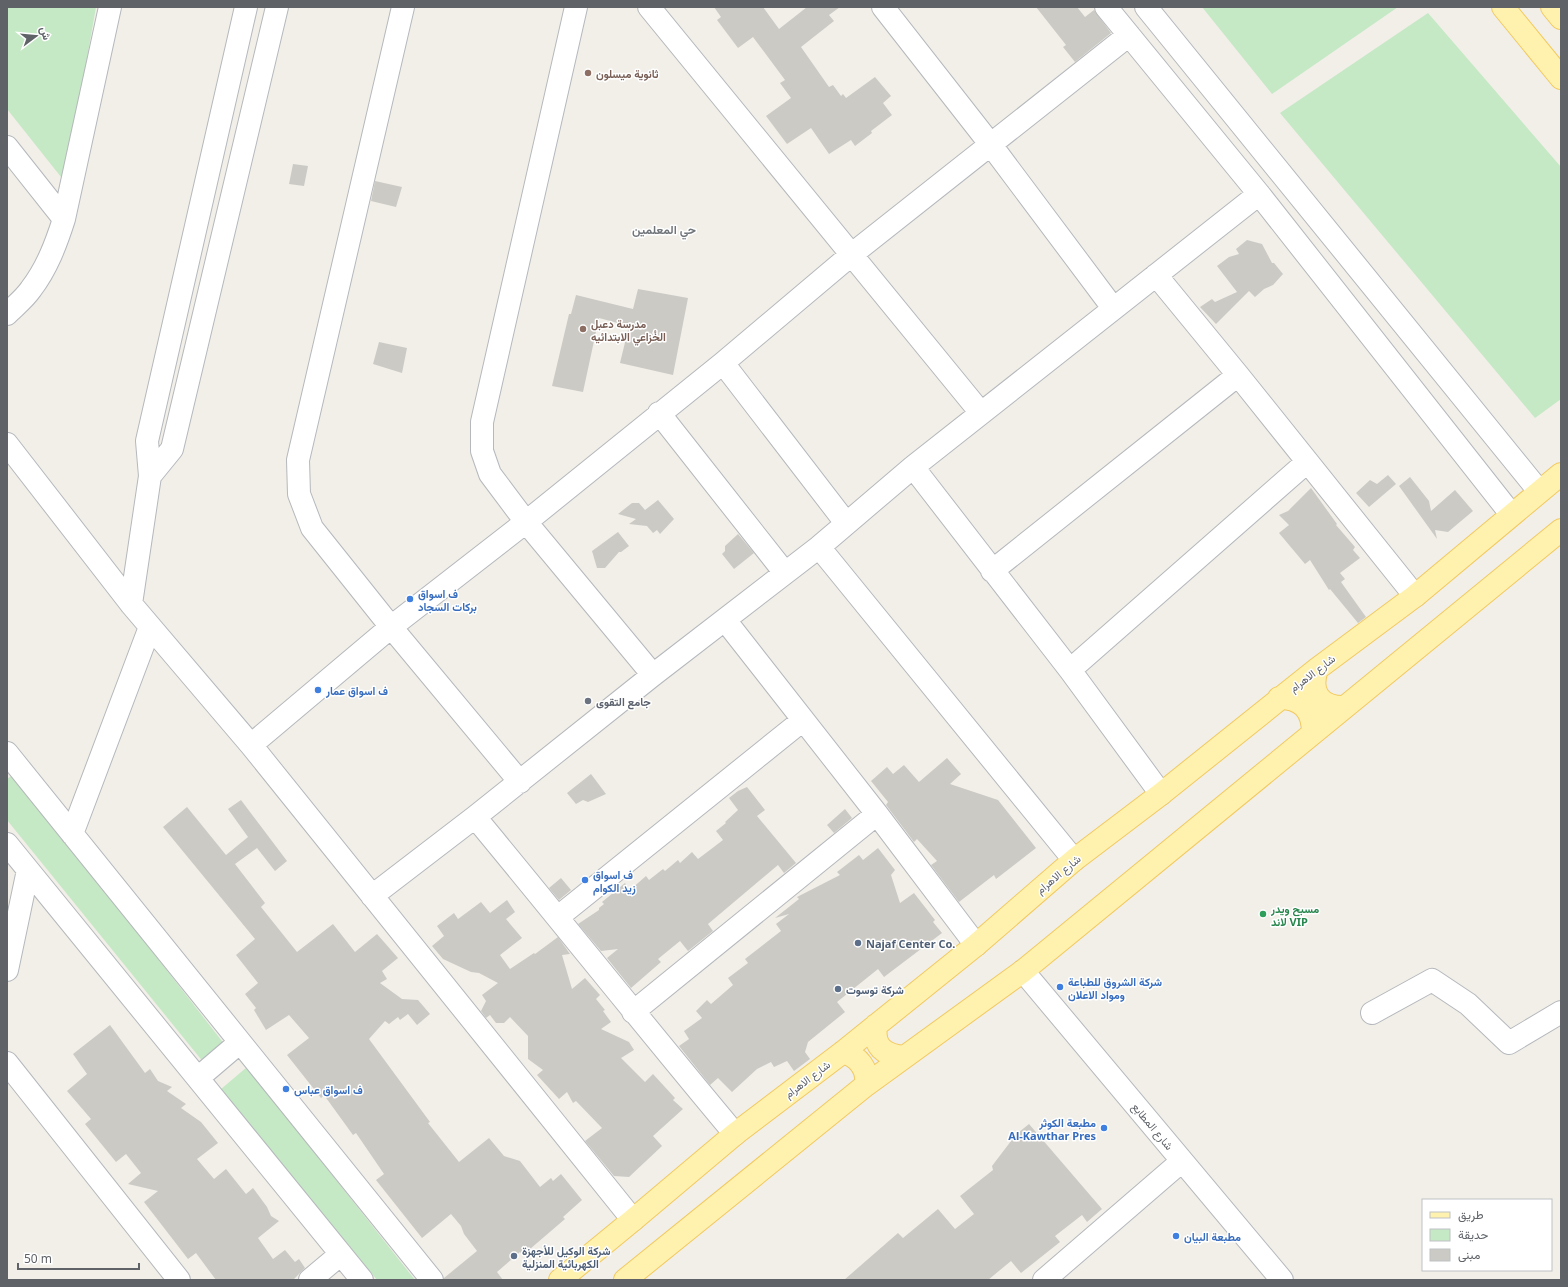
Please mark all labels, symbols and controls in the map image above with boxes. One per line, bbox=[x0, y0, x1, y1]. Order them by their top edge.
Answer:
north arrow bbox=[16, 16, 56, 56]
text: ش bbox=[37, 25, 55, 42]
place label: ثانوية ميسلون bbox=[596, 66, 659, 81]
marker: ثانوية ميسلون bbox=[583, 68, 593, 78]
district label: حي المعلمین bbox=[632, 221, 696, 240]
place label: مدرسة دعبل الخُزاعي الابتدائيه bbox=[591, 316, 666, 346]
marker: مدرسة دعبل الخُزاعي الابتدائيه bbox=[578, 324, 588, 334]
place label: ف اسواق بركات السجاد bbox=[418, 586, 477, 614]
marker: ف اسواق بركات السجاد bbox=[405, 594, 415, 604]
street label: شارع الاهرام bbox=[1286, 651, 1339, 696]
place label: ف اسواق عمار bbox=[325, 683, 388, 698]
marker: ف اسواق عمار bbox=[313, 685, 323, 695]
place label: جامع التقوى bbox=[596, 694, 651, 710]
marker: جامع التقوى bbox=[583, 696, 593, 706]
street label: شارع الاهرام bbox=[1032, 851, 1084, 898]
place label: ف اسواق زيد الكوام bbox=[593, 867, 636, 896]
marker: ف اسواق زيد الكوام bbox=[580, 875, 590, 885]
place label: مسبح ويدر لاند VIP bbox=[1270, 901, 1319, 929]
marker: مسبح ويدر لاند VIP bbox=[1258, 909, 1268, 919]
place label: Najaf Center Co. bbox=[866, 936, 955, 951]
marker: Najaf Center Co. bbox=[853, 938, 863, 948]
place label: شركة الشروق للطباعة ومواد الاعلان bbox=[1068, 974, 1162, 1002]
place label: شركة توسوت bbox=[846, 982, 904, 997]
marker: شركة الشروق للطباعة ومواد الاعلان bbox=[1055, 982, 1065, 992]
marker: شركة توسوت bbox=[833, 984, 843, 994]
street label: شارع الاهرام bbox=[781, 1057, 834, 1102]
place label: ف اسواق عباس bbox=[294, 1082, 363, 1097]
marker: ف اسواق عباس bbox=[281, 1084, 291, 1094]
street label: شارع المطابع bbox=[1128, 1099, 1177, 1154]
place label: مطبعة الكوثر Al-Kawthar Pres bbox=[1008, 1115, 1096, 1143]
marker: مطبعة الكوثر Al-Kawthar Pres bbox=[1099, 1123, 1109, 1133]
legend bbox=[1422, 1199, 1552, 1271]
text: طريق bbox=[1458, 1206, 1484, 1223]
text: حديقة bbox=[1458, 1226, 1488, 1243]
place label: مطبعة البيان bbox=[1184, 1229, 1241, 1244]
marker: مطبعة البيان bbox=[1171, 1231, 1181, 1241]
place label: شركة الوكيل للأجهزة الكهربائية المنزلية bbox=[522, 1243, 611, 1271]
scale bar bbox=[18, 1245, 139, 1271]
text: مبنى bbox=[1458, 1246, 1480, 1263]
text: 50 m bbox=[24, 1250, 52, 1267]
marker: شركة الوكيل للأجهزة الكهربائية المنزلية bbox=[509, 1251, 519, 1261]

